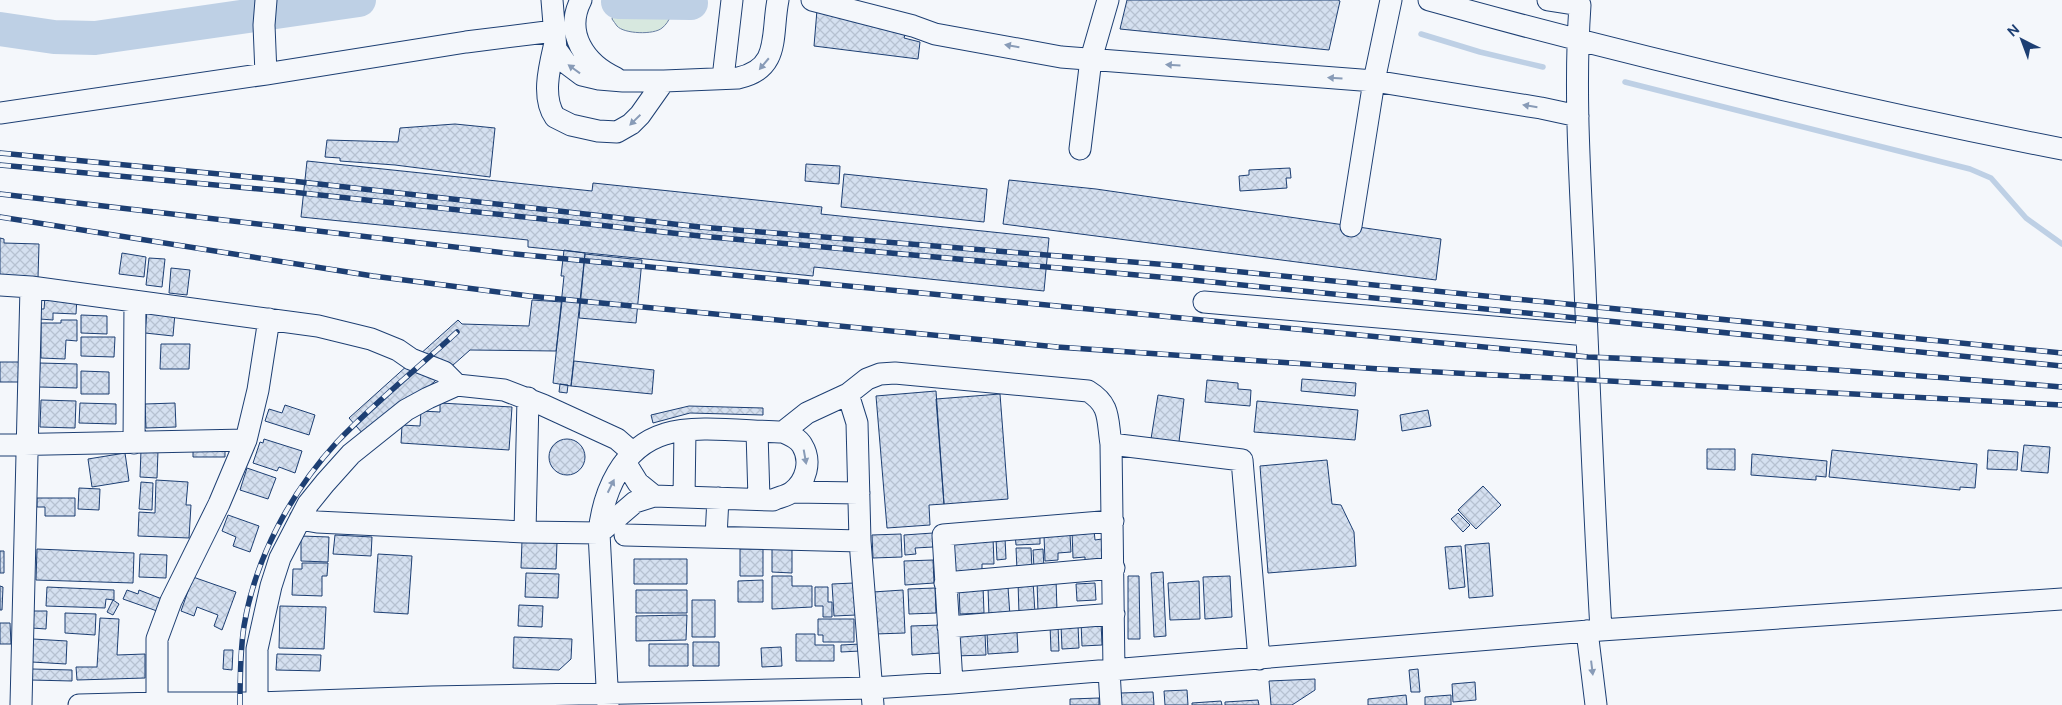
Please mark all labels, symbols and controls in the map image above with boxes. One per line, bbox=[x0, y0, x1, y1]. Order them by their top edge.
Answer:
north arrow bbox=[1997, 15, 2047, 65]
text: N bbox=[2003, 20, 2023, 40]
one-way arrow bbox=[1003, 42, 1019, 50]
one-way arrow bbox=[758, 57, 769, 70]
one-way arrow bbox=[1165, 61, 1181, 69]
one-way arrow bbox=[567, 64, 580, 74]
one-way arrow bbox=[1327, 73, 1343, 81]
one-way arrow bbox=[1522, 102, 1538, 110]
one-way arrow bbox=[629, 114, 641, 126]
one-way arrow bbox=[802, 449, 810, 465]
one-way arrow bbox=[607, 479, 615, 493]
one-way arrow bbox=[1588, 660, 1596, 676]

